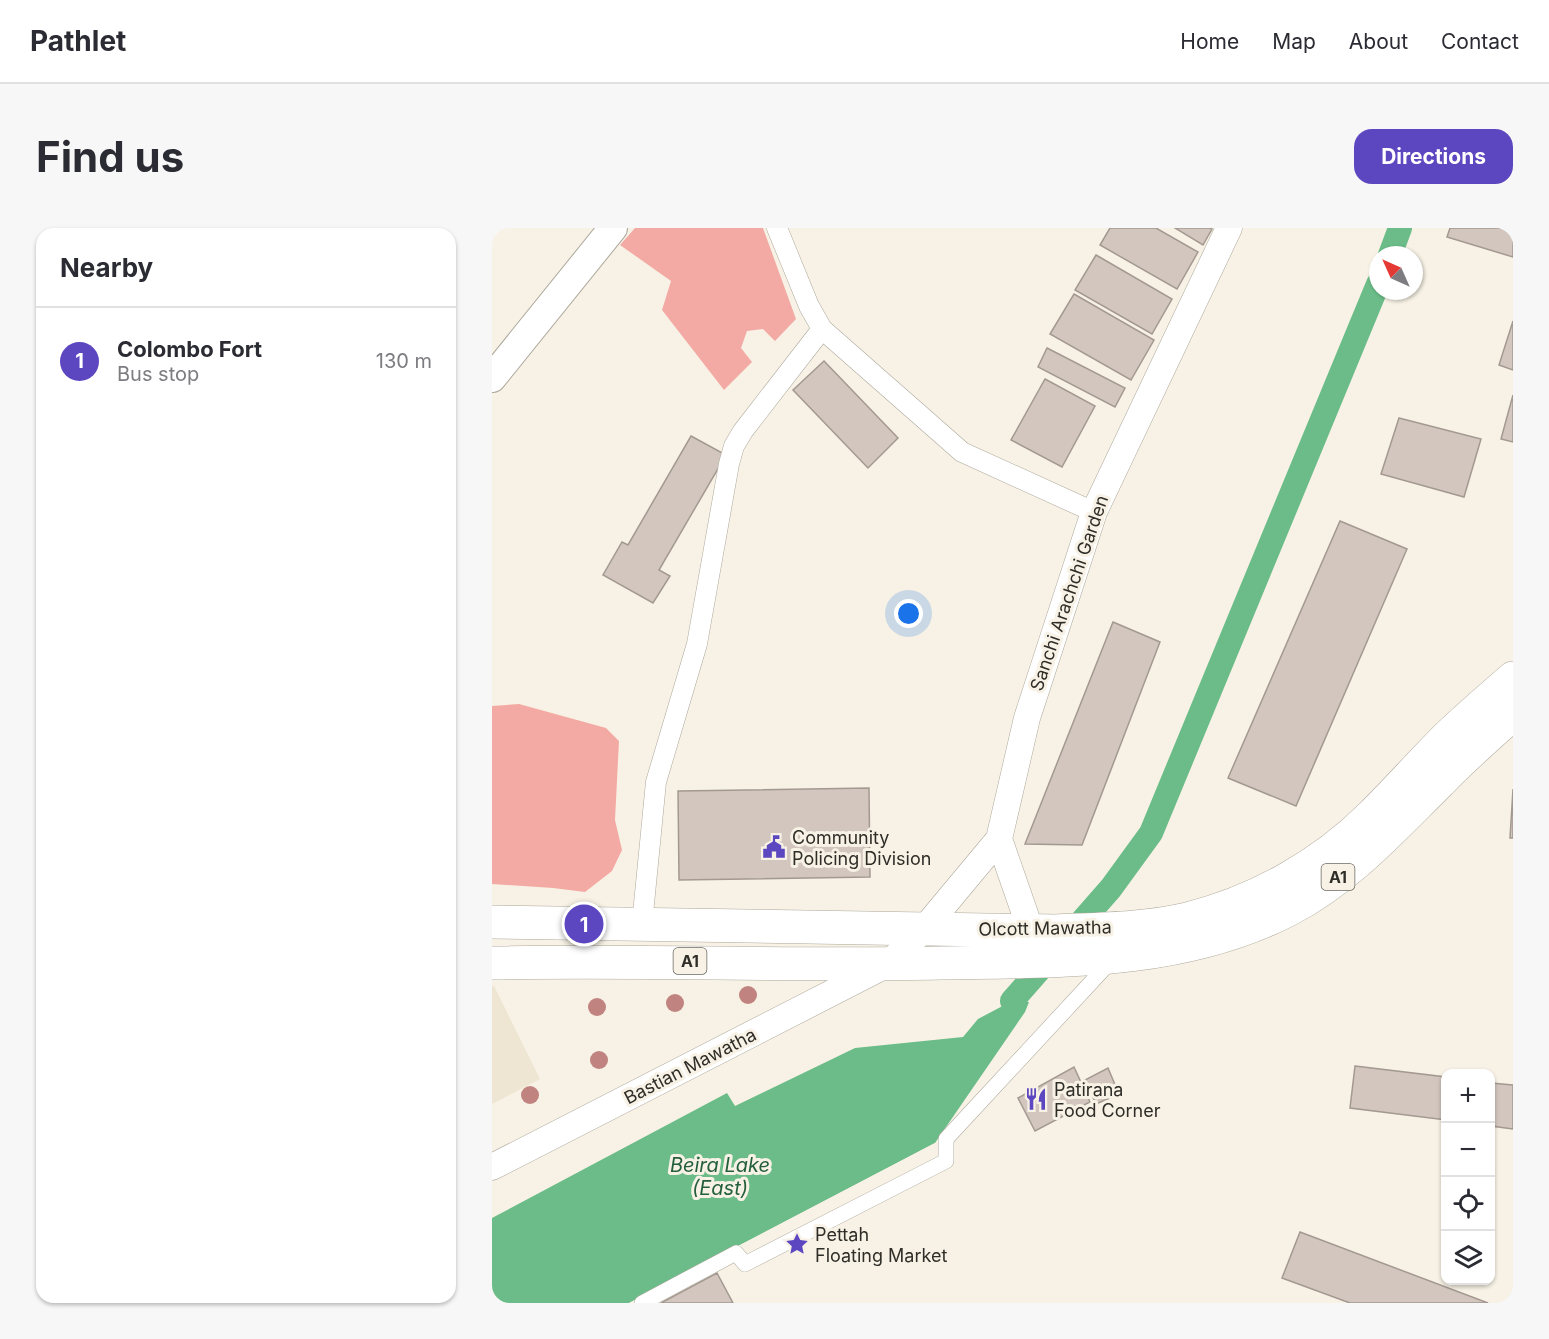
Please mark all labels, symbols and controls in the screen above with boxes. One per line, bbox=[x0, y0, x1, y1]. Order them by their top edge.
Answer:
text: Pathlet bbox=[30, 24, 126, 58]
text: Home bbox=[1180, 29, 1239, 54]
text: Map bbox=[1272, 29, 1316, 54]
text: About bbox=[1349, 29, 1408, 54]
text: Contact bbox=[1441, 29, 1519, 54]
button: Directions bbox=[1354, 129, 1513, 184]
text: Find us bbox=[36, 131, 184, 182]
north arrow bbox=[1369, 246, 1423, 300]
text: Nearby bbox=[60, 252, 153, 283]
text: Colombo Fort bbox=[117, 336, 262, 362]
text: 1 bbox=[75, 349, 84, 373]
text: 130 m bbox=[376, 349, 432, 373]
text: Bus stop bbox=[117, 362, 199, 386]
street label: Sanchi Arachchi Garden bbox=[1026, 492, 1112, 694]
your location bbox=[894, 599, 923, 628]
place label: Community Policing Division bbox=[792, 827, 931, 869]
public building icon: Community Policing Division bbox=[761, 834, 787, 860]
road number: A1 bbox=[1322, 864, 1354, 890]
pin: 1 bbox=[564, 902, 604, 946]
street label: Olcott Mawatha bbox=[978, 916, 1112, 940]
road number: A1 bbox=[674, 948, 706, 974]
street label: Bastian Mawatha bbox=[621, 1024, 759, 1108]
map controls bbox=[1441, 1069, 1495, 1285]
button: + bbox=[1441, 1069, 1495, 1123]
place label: Patirana Food Corner bbox=[1054, 1079, 1161, 1121]
restaurant icon: Patirana Food Corner bbox=[1023, 1086, 1049, 1112]
button: − bbox=[1441, 1123, 1495, 1177]
water label: Beira Lake (East) bbox=[670, 1153, 770, 1200]
button: locate bbox=[1441, 1177, 1495, 1231]
place label: Pettah Floating Market bbox=[815, 1224, 947, 1266]
place icon: Pettah Floating Market bbox=[784, 1231, 810, 1257]
button: layers bbox=[1441, 1231, 1495, 1285]

